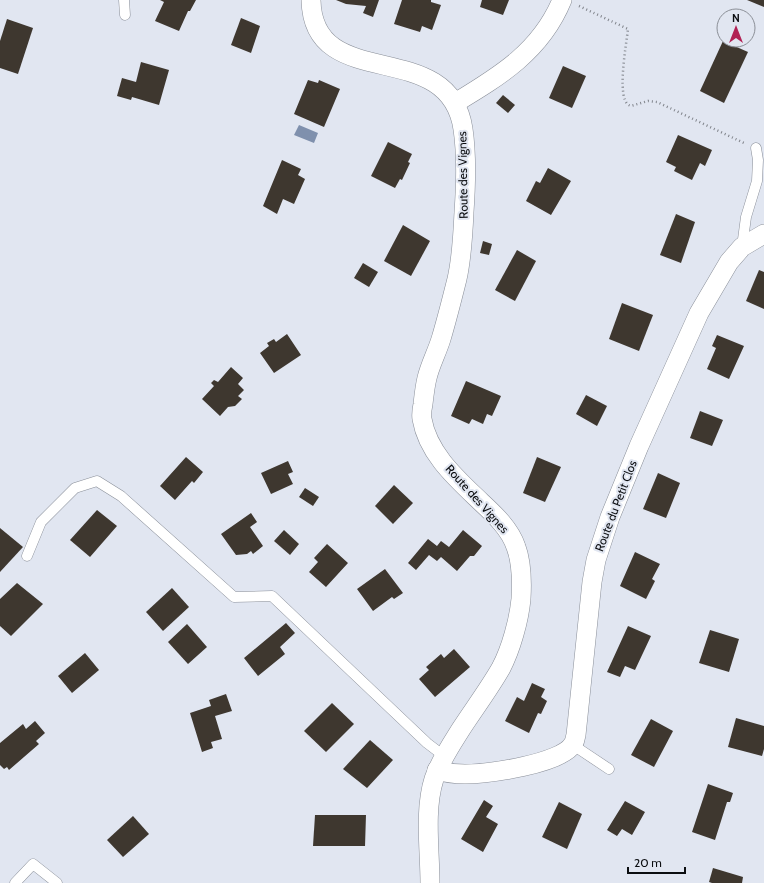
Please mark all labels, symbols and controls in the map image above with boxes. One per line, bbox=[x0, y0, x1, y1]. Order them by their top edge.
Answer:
north arrow bbox=[716, 8, 756, 48]
text: N bbox=[732, 11, 740, 25]
street label: Route des Vignes bbox=[454, 131, 471, 219]
street label: Route du Petit Clos bbox=[591, 458, 640, 553]
street label: Route des Vignes bbox=[443, 461, 512, 536]
scale bar bbox=[628, 849, 685, 875]
text: 20 m bbox=[634, 855, 662, 870]

